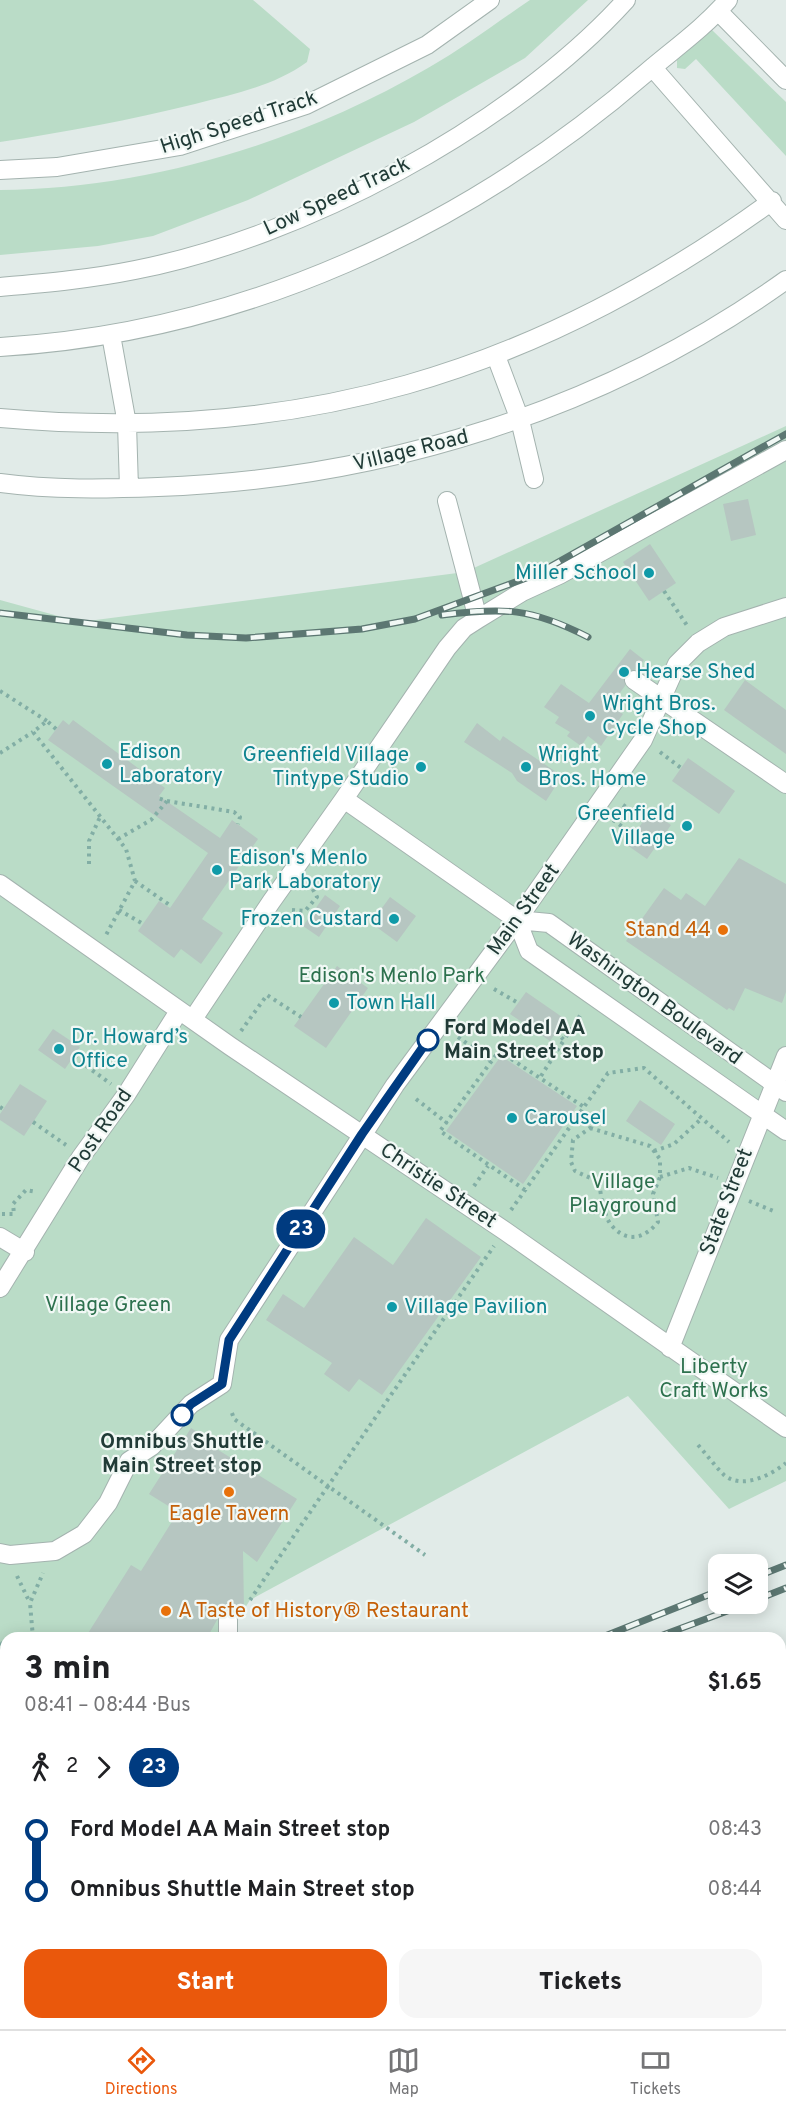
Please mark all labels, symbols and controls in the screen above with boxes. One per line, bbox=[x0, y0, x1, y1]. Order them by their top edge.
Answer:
street label: High Speed Track bbox=[157, 85, 321, 161]
street label: Low Speed Track bbox=[260, 151, 414, 243]
street label: Village Road bbox=[351, 424, 471, 478]
place label: Miller School bbox=[515, 560, 637, 587]
marker: Miller School bbox=[642, 566, 656, 580]
place label: Hearse Shed bbox=[636, 659, 755, 686]
marker: Hearse Shed bbox=[617, 665, 631, 679]
place label: Wright Bros. Cycle Shop bbox=[602, 691, 716, 742]
marker: Wright Bros. Cycle Shop bbox=[583, 709, 597, 723]
place label: Edison Laboratory bbox=[119, 739, 223, 790]
place label: Greenfield Village Tintype Studio bbox=[242, 742, 409, 793]
place label: Wright Bros. Home bbox=[538, 742, 646, 793]
marker: Edison Laboratory bbox=[100, 757, 114, 771]
marker: Greenfield Village Tintype Studio bbox=[414, 760, 428, 774]
marker: Wright Bros. Home bbox=[519, 760, 533, 774]
place label: Greenfield Village bbox=[577, 801, 675, 852]
marker: Greenfield Village bbox=[680, 819, 694, 833]
place label: Edison's Menlo Park Laboratory bbox=[229, 845, 381, 896]
street label: Main Street bbox=[482, 859, 566, 961]
marker: Edison's Menlo Park Laboratory bbox=[210, 863, 224, 877]
place label: Frozen Custard bbox=[240, 906, 382, 933]
marker: Frozen Custard bbox=[387, 912, 401, 926]
place label: Stand 44 bbox=[625, 917, 711, 944]
marker: Stand 44 bbox=[716, 923, 730, 937]
street label: Washington Boulevard bbox=[561, 926, 747, 1072]
park label: Edison's Menlo Park bbox=[298, 963, 486, 990]
place label: Town Hall bbox=[346, 990, 436, 1017]
marker: Town Hall bbox=[327, 996, 341, 1010]
place label: Ford Model AA Main Street stop bbox=[444, 1015, 604, 1066]
place label: Dr. Howard’s Office bbox=[71, 1024, 188, 1075]
marker: Ford Model AA Main Street stop bbox=[417, 1029, 439, 1051]
marker: Dr. Howard’s Office bbox=[52, 1042, 66, 1056]
street label: Post Road bbox=[63, 1084, 139, 1178]
place label: Carousel bbox=[524, 1105, 607, 1132]
marker: Carousel bbox=[505, 1111, 519, 1125]
street label: Christie Street bbox=[374, 1137, 502, 1235]
street label: State Street bbox=[694, 1145, 760, 1259]
park label: Village Playground bbox=[569, 1169, 677, 1220]
line badge: 23 bbox=[274, 1210, 328, 1248]
text: 23 bbox=[288, 1216, 314, 1243]
park label: Village Green bbox=[45, 1292, 171, 1319]
place label: Village Pavilion bbox=[404, 1294, 548, 1321]
marker: Village Pavilion bbox=[385, 1300, 399, 1314]
park label: Liberty Craft Works bbox=[659, 1354, 769, 1405]
marker: Omnibus Shuttle Main Street stop bbox=[171, 1404, 193, 1426]
place label: Omnibus Shuttle Main Street stop bbox=[100, 1429, 264, 1480]
marker: Eagle Tavern bbox=[222, 1485, 236, 1499]
place label: Eagle Tavern bbox=[169, 1501, 289, 1528]
map controls bbox=[708, 1554, 768, 1614]
button: layers bbox=[708, 1554, 768, 1614]
place label: A Taste of History® Restaurant bbox=[178, 1598, 469, 1625]
marker: A Taste of History® Restaurant bbox=[159, 1604, 173, 1618]
text: 3 min bbox=[24, 1649, 111, 1691]
text: $1.65 bbox=[708, 1670, 762, 1697]
text: 08:41 – 08:44 · Bus bbox=[24, 1693, 191, 1719]
icon: walk bbox=[24, 1751, 57, 1784]
icon: forward bbox=[87, 1751, 120, 1784]
text: 2 bbox=[66, 1754, 78, 1780]
text: 23 bbox=[141, 1754, 167, 1781]
text: Ford Model AA Main Street stop bbox=[70, 1817, 390, 1844]
text: 08:43 bbox=[708, 1817, 762, 1843]
text: Omnibus Shuttle Main Street stop bbox=[70, 1877, 415, 1904]
text: 08:44 bbox=[708, 1877, 762, 1903]
button: Start bbox=[24, 1949, 387, 2018]
button: Tickets bbox=[399, 1949, 762, 2018]
tab: Directions bbox=[105, 2044, 178, 2100]
tab: Map bbox=[387, 2044, 420, 2100]
tab: Tickets bbox=[630, 2044, 681, 2100]

